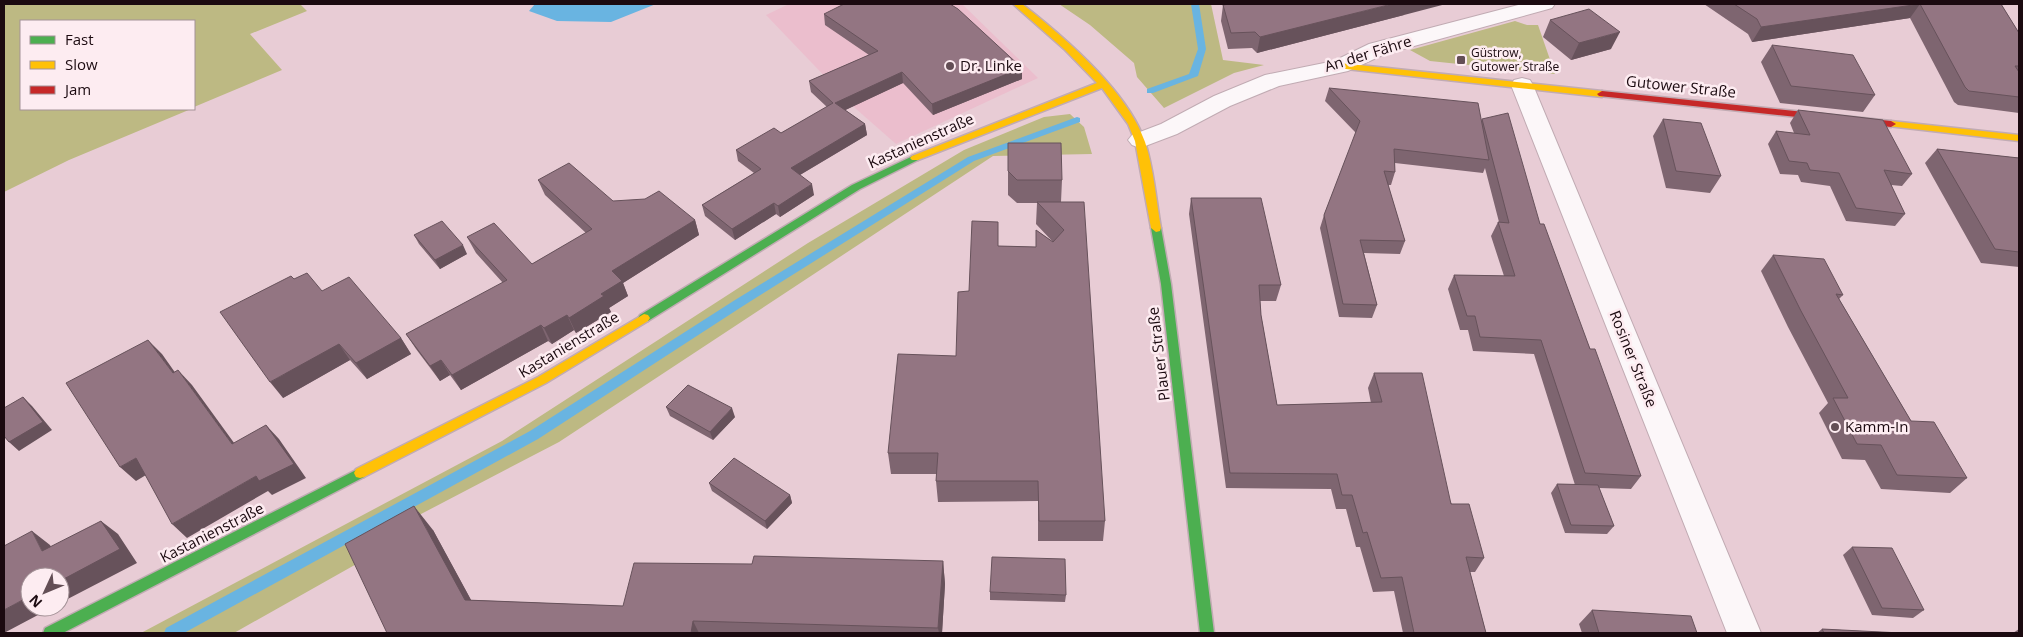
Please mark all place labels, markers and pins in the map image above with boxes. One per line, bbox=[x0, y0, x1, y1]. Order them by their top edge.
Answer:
place label: Güstrow, Gutower Straße bbox=[1471, 44, 1560, 75]
marker: Güstrow, Gutower Straße bbox=[1455, 54, 1467, 66]
place label: Dr. Linke bbox=[960, 55, 1022, 75]
marker: Dr. Linke bbox=[944, 60, 956, 72]
place label: Kamm-In bbox=[1845, 416, 1909, 436]
marker: Kamm-In bbox=[1829, 421, 1841, 433]

